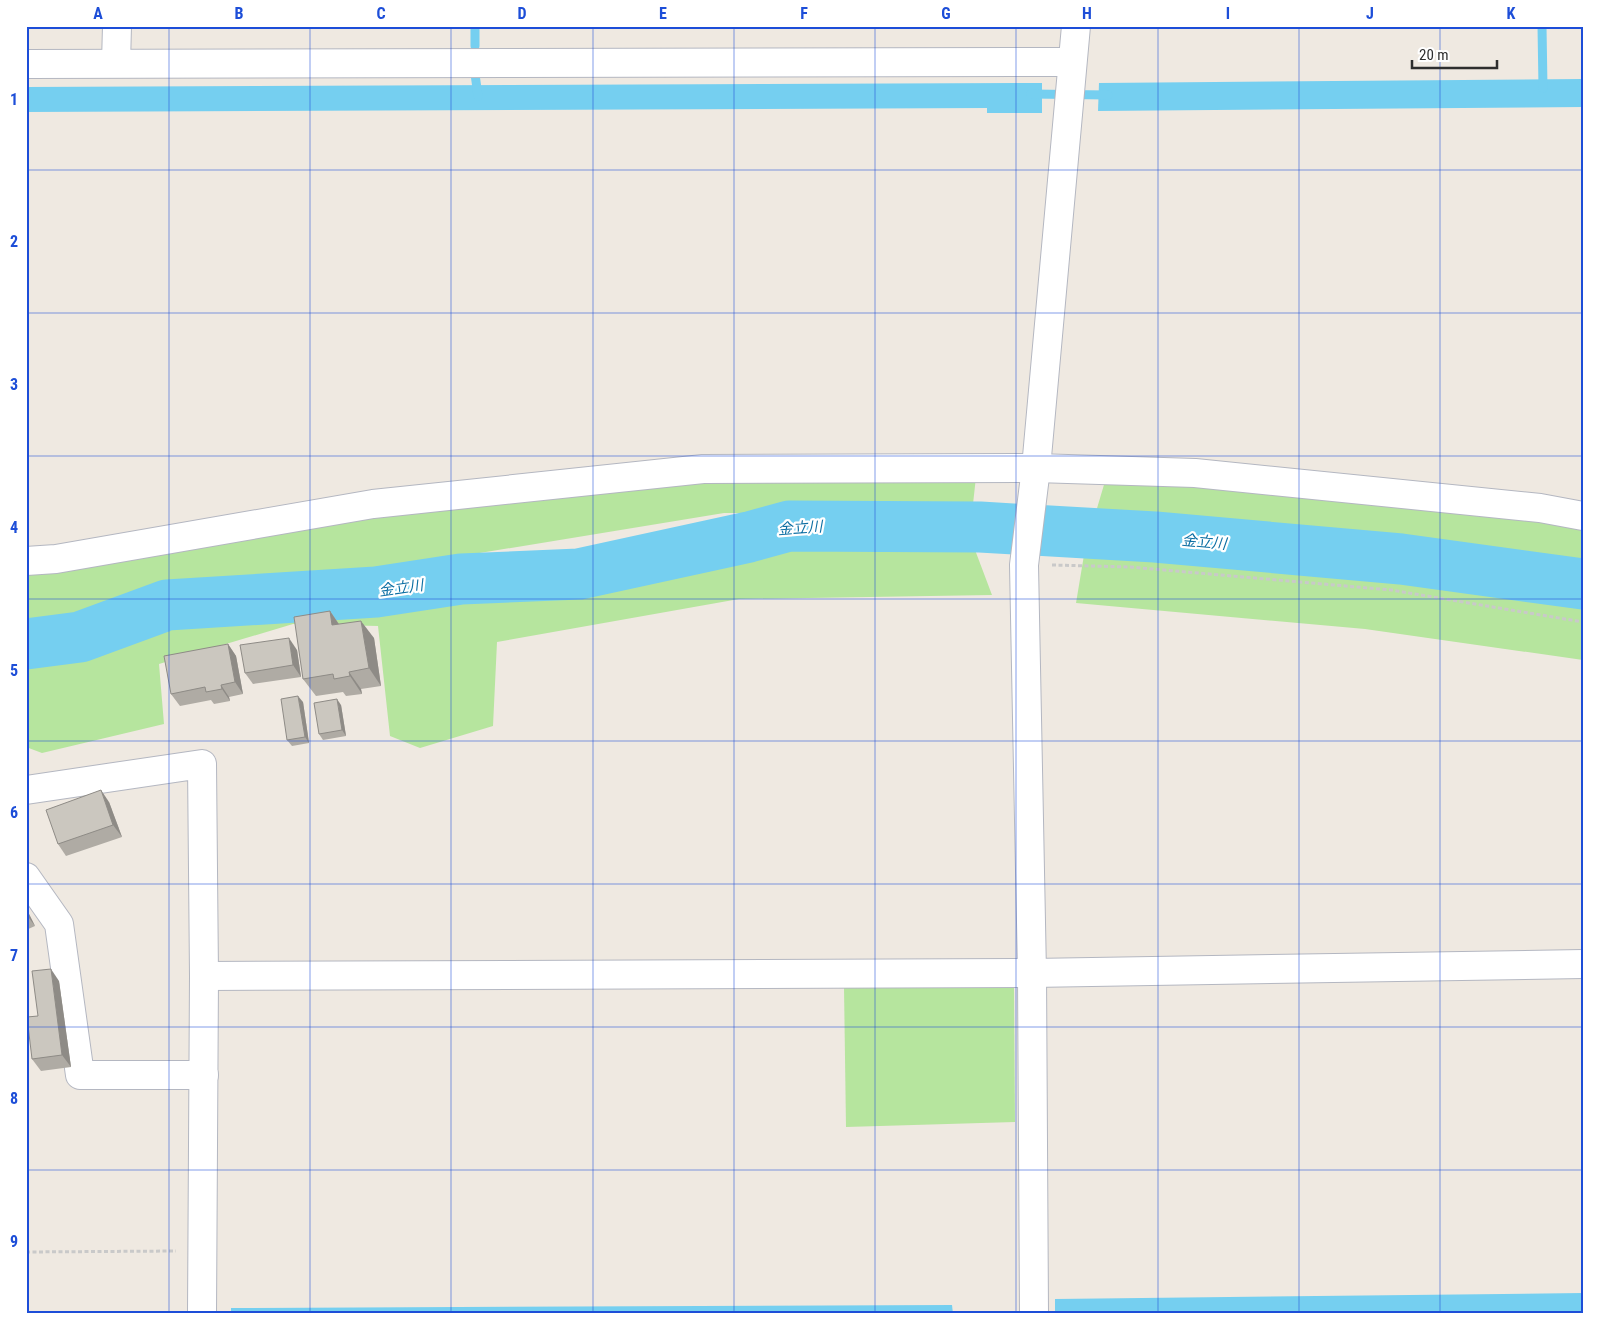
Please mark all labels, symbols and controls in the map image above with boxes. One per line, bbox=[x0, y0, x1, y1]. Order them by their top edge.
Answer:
text: A bbox=[93, 4, 103, 23]
text: B bbox=[235, 4, 244, 23]
text: C bbox=[376, 4, 386, 23]
text: D bbox=[517, 4, 527, 23]
text: E bbox=[659, 4, 667, 23]
text: F bbox=[800, 4, 808, 23]
text: G bbox=[941, 4, 951, 23]
text: H bbox=[1082, 4, 1092, 23]
text: I bbox=[1226, 4, 1230, 23]
text: J bbox=[1366, 4, 1374, 23]
text: K bbox=[1507, 4, 1516, 23]
scale bar bbox=[1412, 38, 1496, 70]
text: 20 m bbox=[1419, 46, 1449, 64]
text: 1 bbox=[10, 90, 18, 109]
text: 2 bbox=[10, 232, 18, 251]
text: 3 bbox=[10, 375, 18, 394]
water label: 金立川 bbox=[777, 517, 825, 539]
text: 4 bbox=[10, 518, 18, 537]
water label: 金立川 bbox=[1181, 531, 1229, 553]
water label: 金立川 bbox=[377, 576, 427, 600]
text: 5 bbox=[10, 661, 18, 680]
text: 6 bbox=[10, 803, 18, 822]
text: 7 bbox=[10, 946, 18, 965]
text: 8 bbox=[10, 1089, 18, 1108]
text: 9 bbox=[10, 1232, 18, 1251]

